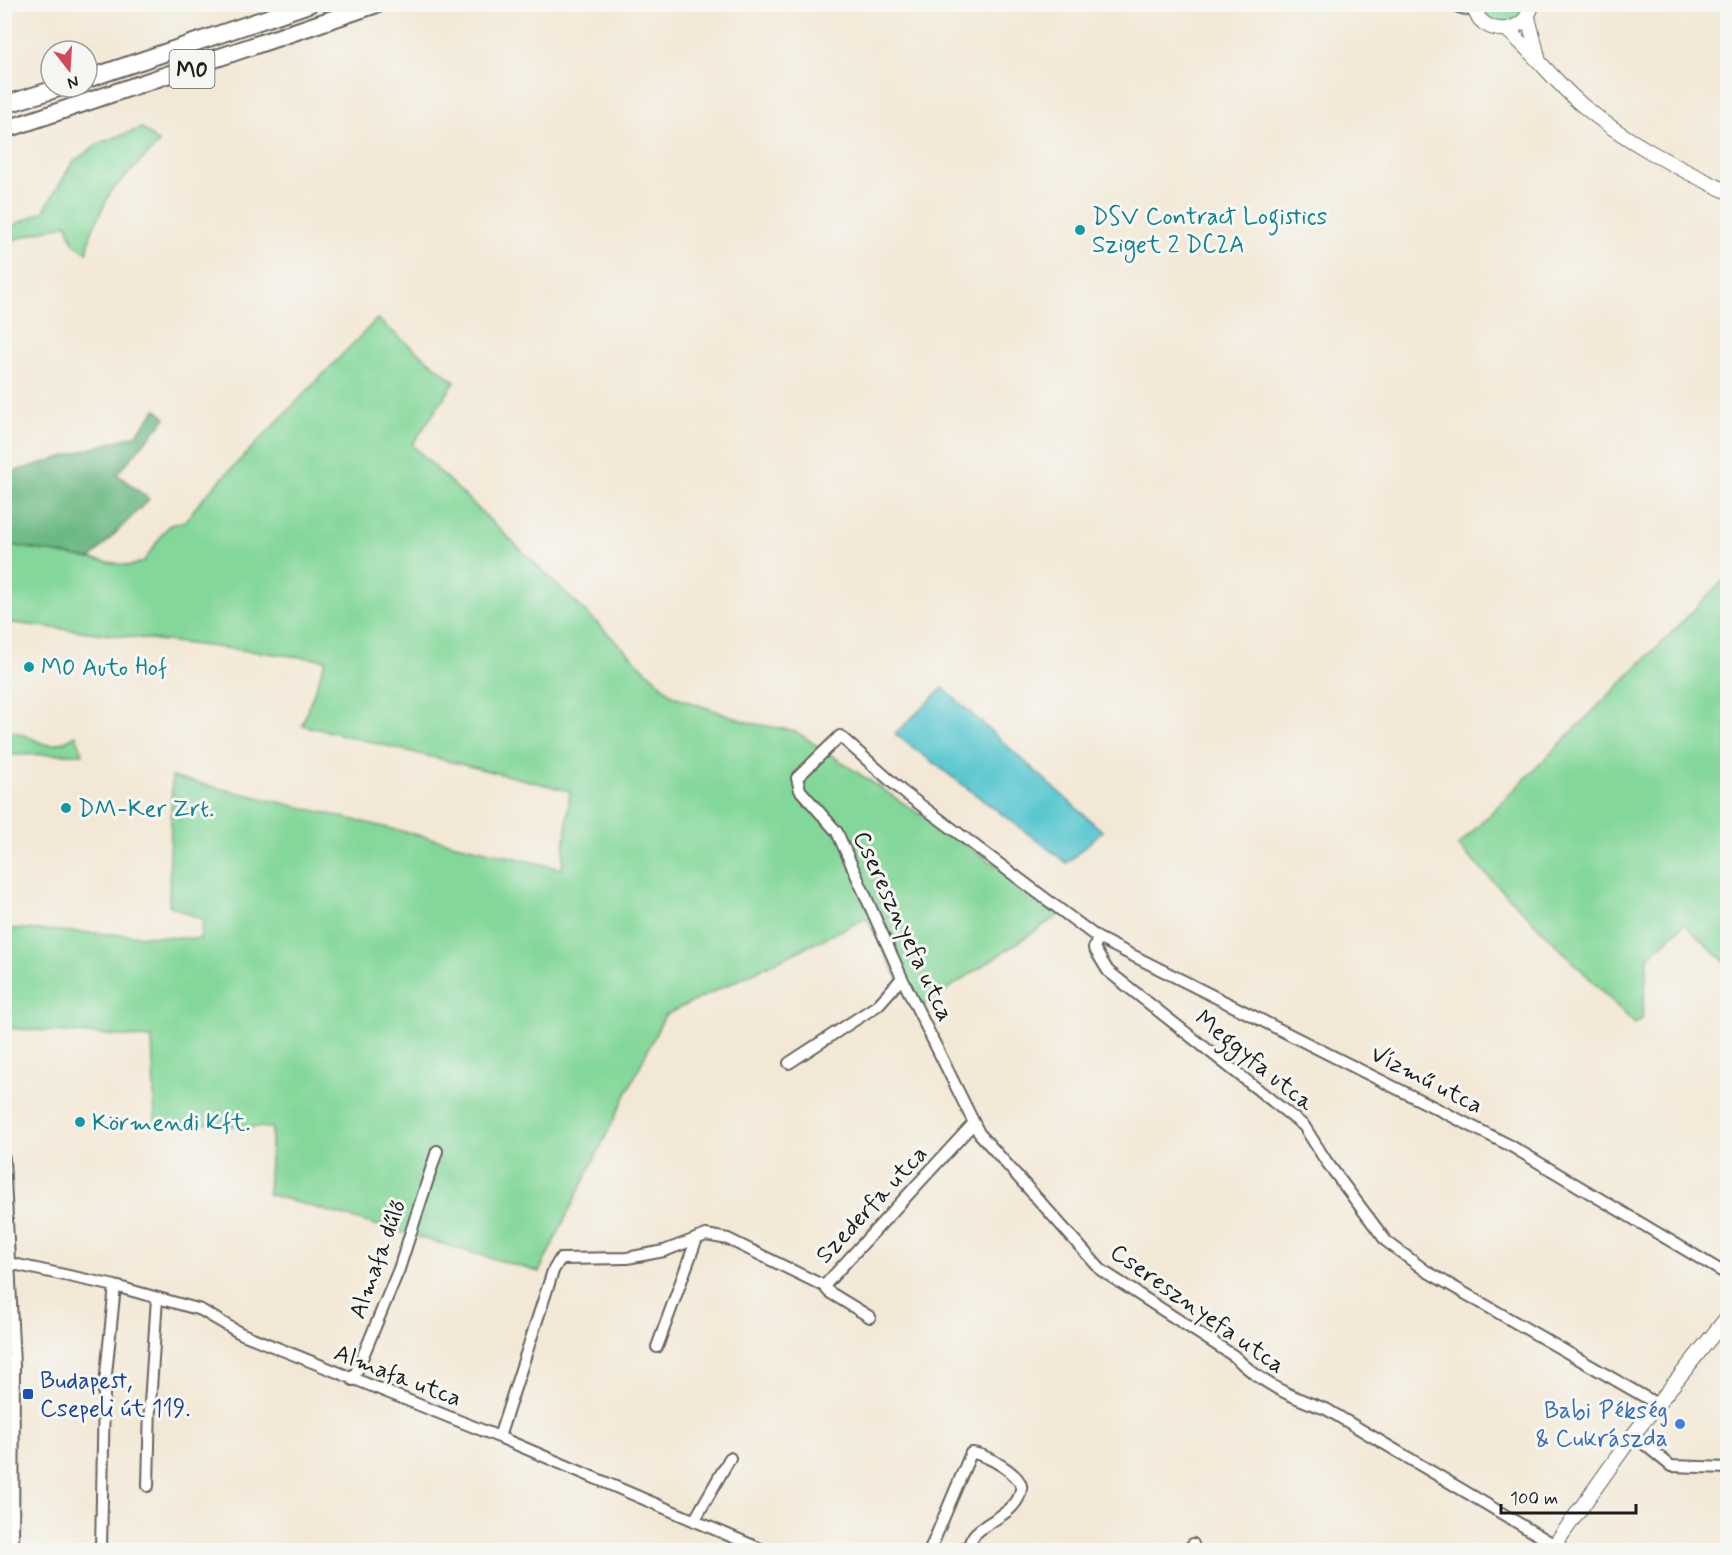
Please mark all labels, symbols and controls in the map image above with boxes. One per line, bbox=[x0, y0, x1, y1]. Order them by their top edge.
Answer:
north arrow bbox=[39, 39, 99, 99]
road number: M0 bbox=[170, 50, 214, 88]
text: N bbox=[65, 70, 81, 94]
place label: DSV Contract Logistics Sziget 2 DC2A bbox=[1092, 202, 1328, 263]
marker: DSV Contract Logistics Sziget 2 DC2A bbox=[1073, 223, 1087, 237]
place label: M0 Auto Hof bbox=[41, 653, 167, 684]
marker: M0 Auto Hof bbox=[22, 660, 36, 674]
place label: DM-Ker Zrt. bbox=[78, 794, 214, 825]
marker: DM-Ker Zrt. bbox=[59, 801, 73, 815]
street label: Cseresznyefa utca bbox=[845, 827, 960, 1027]
street label: Meggyfa utca bbox=[1186, 1004, 1320, 1121]
street label: Vízmű utca bbox=[1365, 1039, 1488, 1122]
place label: Körmendi Kft. bbox=[92, 1108, 250, 1139]
marker: Körmendi Kft. bbox=[73, 1115, 87, 1129]
street label: Szederfa utca bbox=[809, 1139, 935, 1271]
street label: Almafa dűlő bbox=[343, 1196, 414, 1323]
street label: Cseresznyefa utca bbox=[1104, 1237, 1291, 1381]
street label: Almafa utca bbox=[329, 1338, 466, 1415]
place label: Budapest, Csepeli út 119. bbox=[40, 1366, 190, 1425]
marker: Budapest, Csepeli út 119. bbox=[21, 1387, 35, 1401]
place label: Babi Pékség & Cukrászda bbox=[1535, 1396, 1668, 1455]
marker: Babi Pékség & Cukrászda bbox=[1673, 1417, 1687, 1431]
scale bar bbox=[1501, 1477, 1636, 1515]
text: 100 m bbox=[1510, 1487, 1558, 1511]

